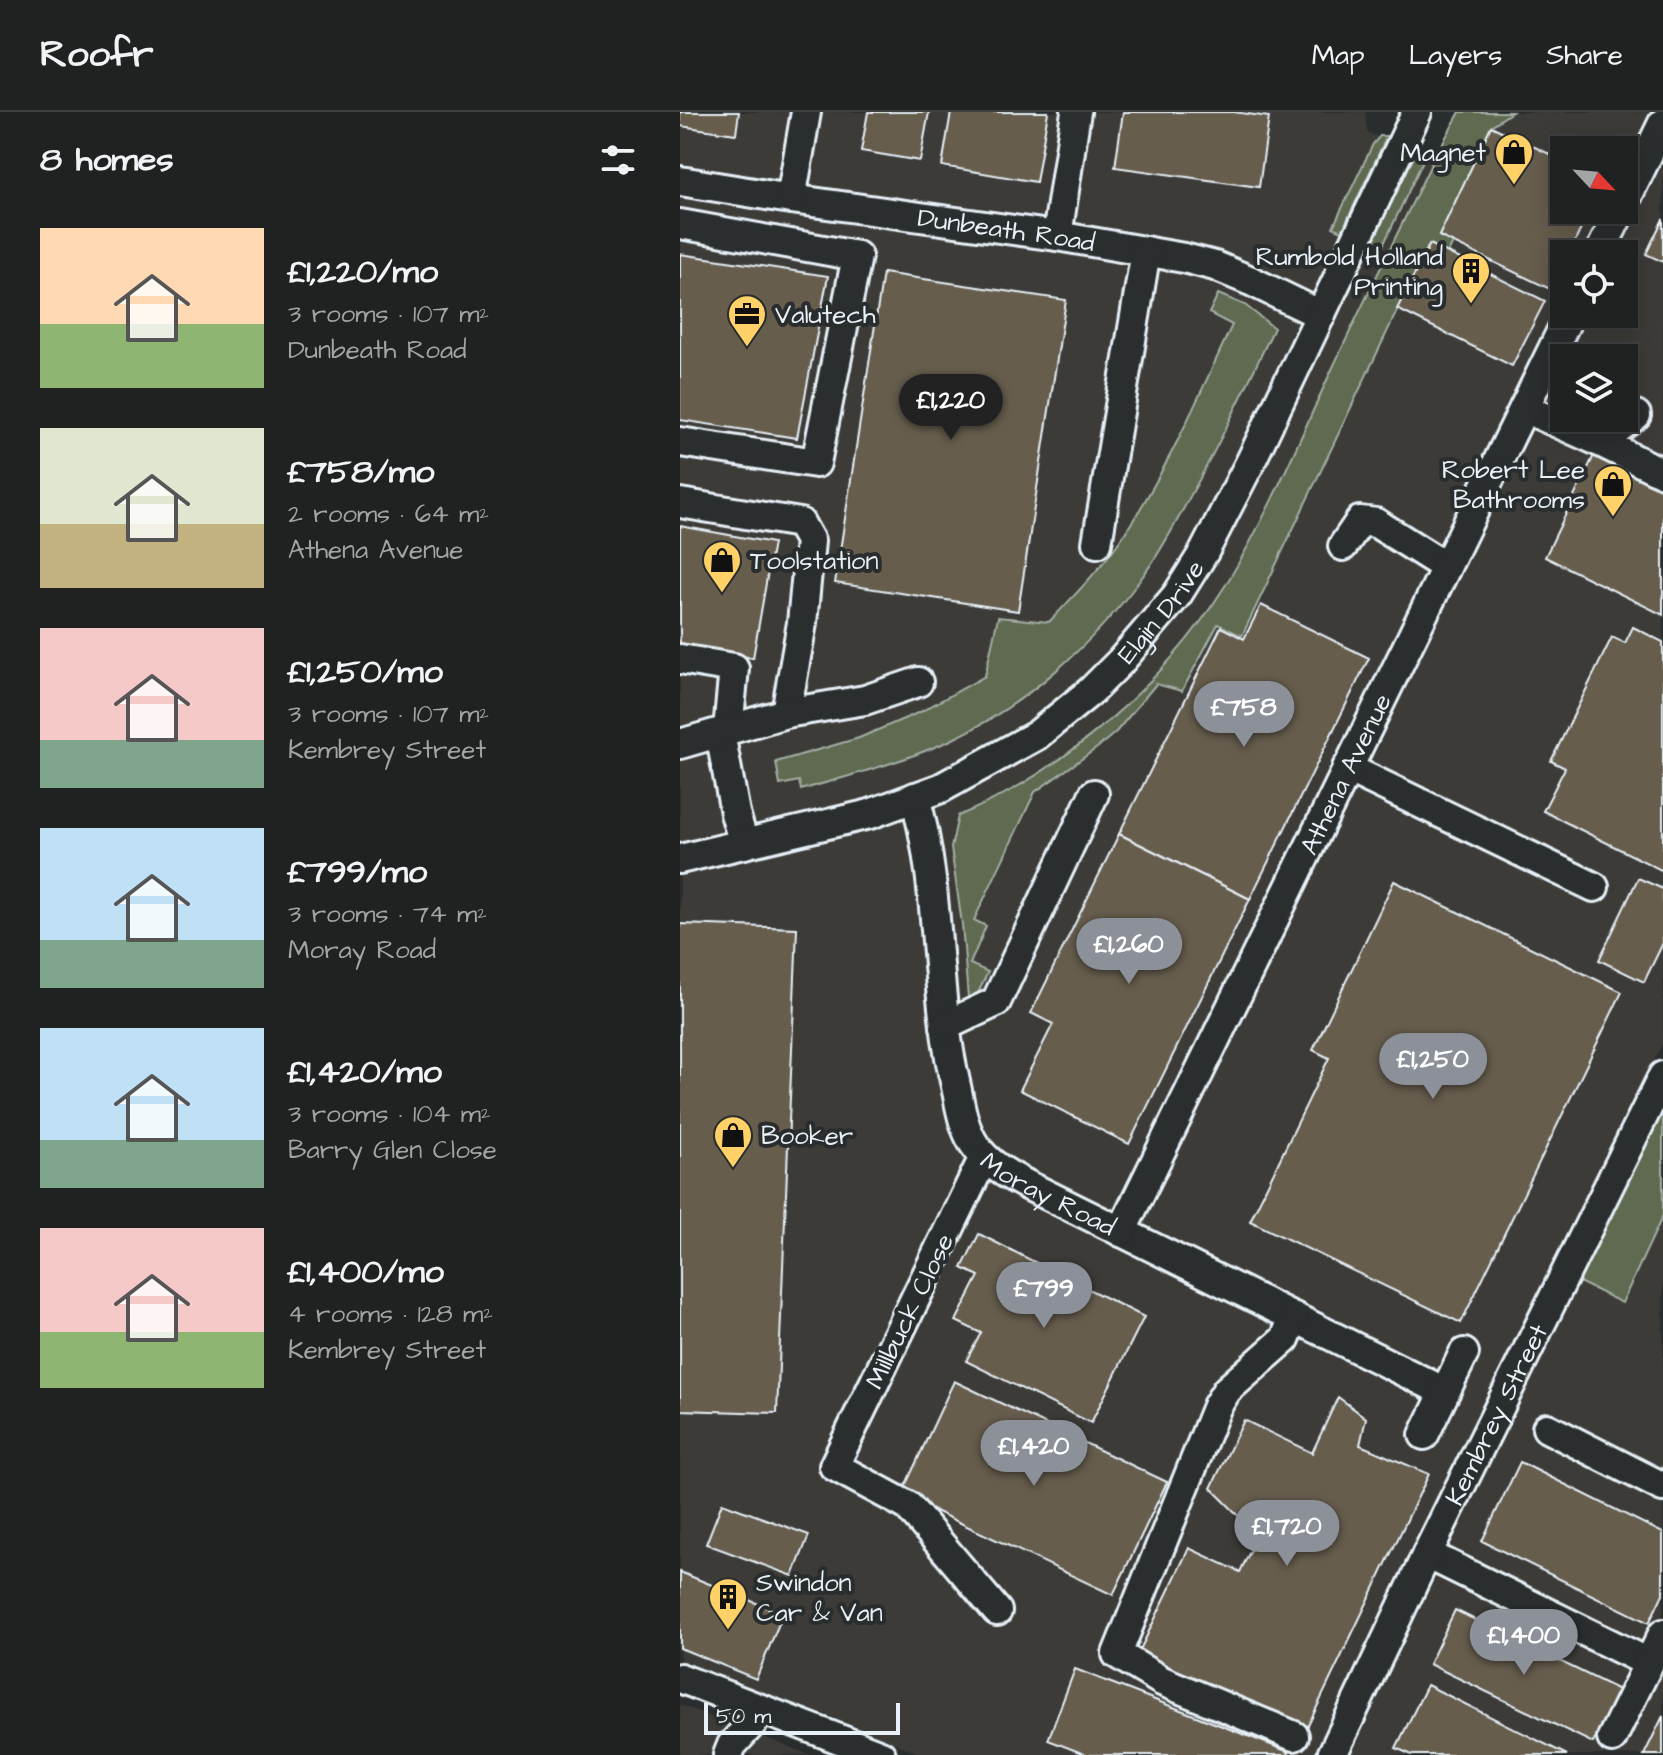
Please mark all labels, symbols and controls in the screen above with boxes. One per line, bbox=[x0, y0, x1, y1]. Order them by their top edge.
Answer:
text: Roofr bbox=[40, 29, 153, 81]
text: Map bbox=[1312, 36, 1365, 75]
text: Layers bbox=[1409, 36, 1502, 75]
text: Share bbox=[1546, 36, 1623, 75]
shop icon: Magnet bbox=[1493, 131, 1535, 186]
place label: Magnet bbox=[1400, 135, 1486, 173]
text: 8 homes bbox=[40, 136, 174, 184]
north arrow bbox=[1550, 136, 1638, 224]
map controls bbox=[1550, 136, 1638, 432]
icon: filters bbox=[596, 138, 640, 182]
street label: Dunbeath Road bbox=[915, 200, 1098, 261]
place label: Rumbold Holland Printing bbox=[1256, 239, 1443, 307]
button: locate bbox=[1550, 240, 1638, 328]
text: £1,220/mo bbox=[288, 248, 438, 296]
building icon: Rumbold Holland Printing bbox=[1450, 250, 1492, 305]
icon: home bbox=[104, 260, 200, 356]
office icon: Valutech bbox=[726, 293, 768, 348]
text: 3 rooms · 107 m² bbox=[288, 296, 489, 332]
place label: Valutech bbox=[775, 297, 876, 333]
text: Dunbeath Road bbox=[288, 332, 466, 368]
button: layers bbox=[1550, 344, 1638, 432]
pin: £1,220 bbox=[886, 374, 1016, 442]
text: £1,220 bbox=[917, 382, 985, 418]
text: £758/mo bbox=[288, 448, 434, 496]
place label: Robert Lee Bathrooms bbox=[1442, 452, 1585, 518]
icon: home bbox=[104, 460, 200, 556]
shop icon: Robert Lee Bathrooms bbox=[1592, 463, 1634, 518]
text: 2 rooms · 64 m² bbox=[288, 496, 489, 532]
text: Athena Avenue bbox=[288, 532, 463, 568]
shop icon: Toolstation bbox=[701, 539, 743, 594]
place label: Toolstation bbox=[750, 543, 878, 579]
street label: Elgin Drive bbox=[1109, 554, 1213, 672]
text: £1,250/mo bbox=[288, 648, 443, 696]
icon: home bbox=[104, 660, 200, 756]
pin: £758 bbox=[1197, 681, 1291, 749]
street label: Athena Avenue bbox=[1291, 688, 1401, 861]
text: £758 bbox=[1211, 689, 1277, 725]
text: 3 rooms · 107 m² bbox=[288, 696, 489, 732]
text: Kembrey Street bbox=[288, 732, 486, 768]
text: £799/mo bbox=[288, 848, 427, 896]
icon: home bbox=[104, 860, 200, 956]
text: 3 rooms · 74 m² bbox=[288, 896, 487, 932]
pin: £1,260 bbox=[1064, 918, 1194, 986]
text: £1,260 bbox=[1094, 926, 1164, 962]
text: Moray Road bbox=[288, 932, 436, 968]
pin: £1,250 bbox=[1368, 1033, 1498, 1101]
text: £1,250 bbox=[1397, 1041, 1469, 1077]
text: £1,420/mo bbox=[288, 1048, 442, 1096]
icon: home bbox=[104, 1060, 200, 1156]
text: 3 rooms · 104 m² bbox=[288, 1096, 491, 1132]
shop icon: Booker bbox=[712, 1114, 754, 1169]
place label: Booker bbox=[761, 1118, 853, 1154]
text: Barry Glen Close bbox=[288, 1132, 497, 1168]
street label: Moray Road bbox=[972, 1144, 1121, 1245]
street label: Millbuck Close bbox=[857, 1228, 963, 1395]
text: £1,400/mo bbox=[288, 1248, 444, 1296]
icon: home bbox=[104, 1260, 200, 1356]
pin: £799 bbox=[997, 1262, 1091, 1330]
text: £799 bbox=[1014, 1270, 1074, 1306]
text: 4 rooms · 128 m² bbox=[288, 1296, 493, 1332]
street label: Kembrey Street bbox=[1437, 1318, 1557, 1512]
text: Kembrey Street bbox=[288, 1332, 486, 1368]
pin: £1,420 bbox=[969, 1420, 1099, 1488]
text: £1,420 bbox=[999, 1428, 1069, 1464]
pin: £1,720 bbox=[1222, 1500, 1352, 1568]
text: £1,720 bbox=[1252, 1508, 1322, 1544]
place label: Swindon Car & Van bbox=[756, 1565, 883, 1631]
building icon: Swindon Car & Van bbox=[707, 1576, 749, 1631]
pin: £1,400 bbox=[1459, 1609, 1589, 1677]
text: £1,400 bbox=[1488, 1617, 1560, 1653]
scale bar bbox=[704, 1699, 900, 1735]
text: 50 m bbox=[716, 1701, 771, 1732]

